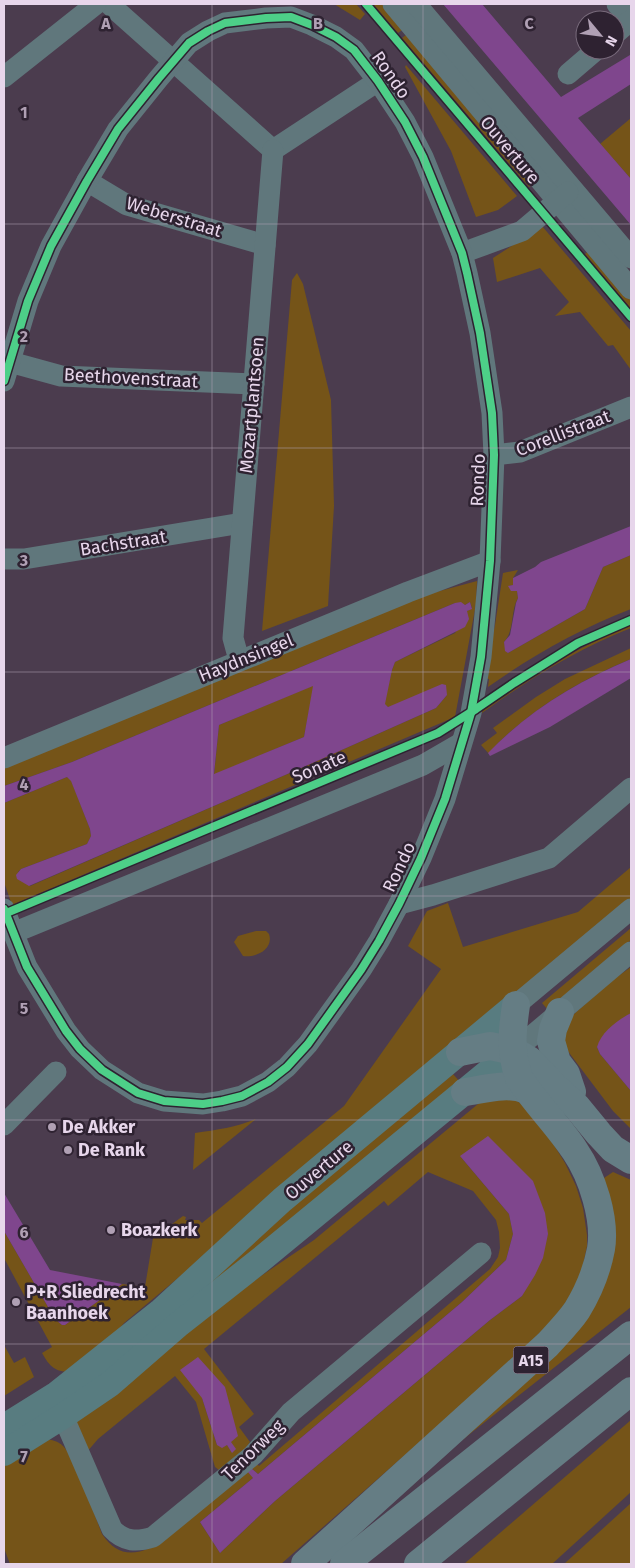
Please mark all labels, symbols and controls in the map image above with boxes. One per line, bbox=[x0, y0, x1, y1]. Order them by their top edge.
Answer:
north arrow bbox=[575, 10, 625, 60]
text: A bbox=[100, 14, 111, 33]
text: B bbox=[313, 14, 323, 33]
text: C bbox=[524, 14, 534, 33]
text: N bbox=[601, 33, 621, 49]
street label: Rondo bbox=[367, 47, 415, 103]
text: 1 bbox=[20, 103, 28, 122]
street label: Ouverture bbox=[475, 112, 545, 188]
street label: Weberstraat bbox=[123, 192, 225, 242]
text: 2 bbox=[20, 327, 28, 346]
street label: Mozartplantsoen bbox=[235, 336, 269, 474]
street label: Beethovenstraat bbox=[63, 363, 199, 393]
street label: Corellistraat bbox=[513, 405, 614, 461]
street label: Rondo bbox=[466, 453, 490, 507]
street label: Bachstraat bbox=[78, 525, 168, 561]
text: 3 bbox=[19, 551, 28, 570]
street label: Haydnsingel bbox=[195, 629, 297, 687]
street label: Sonate bbox=[289, 746, 349, 788]
text: 4 bbox=[19, 775, 29, 794]
street label: Rondo bbox=[378, 838, 420, 896]
text: 5 bbox=[20, 999, 29, 1018]
place label: De Akker bbox=[62, 1116, 136, 1138]
marker: De Akker bbox=[46, 1121, 58, 1133]
street label: Ouverture bbox=[281, 1135, 357, 1205]
place label: De Rank bbox=[78, 1139, 146, 1161]
marker: De Rank bbox=[62, 1144, 74, 1156]
place label: Boazkerk bbox=[121, 1219, 198, 1241]
text: 6 bbox=[19, 1223, 29, 1242]
marker: Boazkerk bbox=[105, 1224, 117, 1236]
place label: P+R Sliedrecht Baanhoek bbox=[26, 1281, 147, 1324]
marker: P+R Sliedrecht Baanhoek bbox=[10, 1296, 22, 1308]
road number: A15 bbox=[514, 1346, 548, 1374]
street label: Tenorweg bbox=[217, 1414, 289, 1485]
text: 7 bbox=[20, 1447, 28, 1466]

